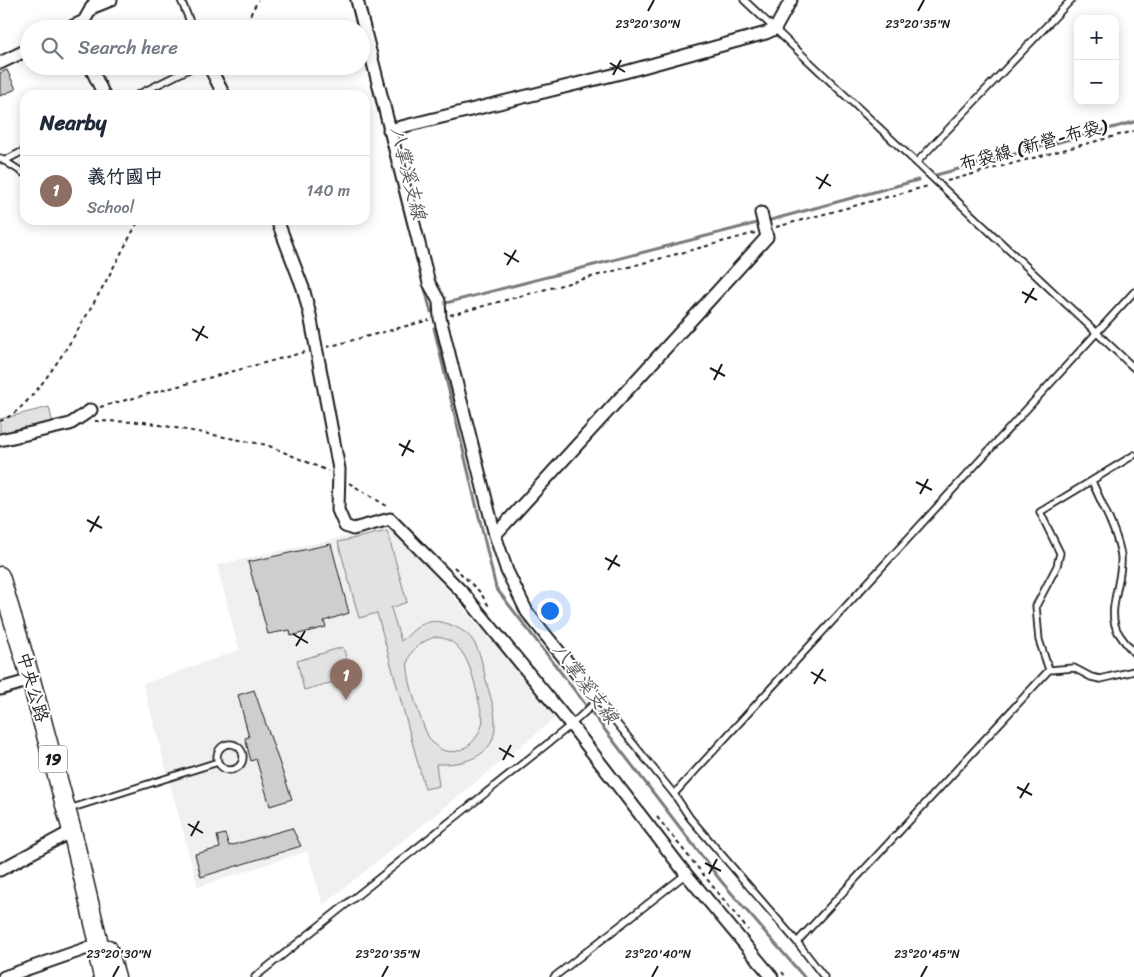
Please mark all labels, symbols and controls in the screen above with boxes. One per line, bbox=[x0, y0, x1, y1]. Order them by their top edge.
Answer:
text: 23°20'30"N bbox=[615, 13, 681, 35]
text: 23°20'35"N bbox=[886, 13, 951, 35]
map controls bbox=[1074, 15, 1119, 105]
button: + bbox=[1074, 15, 1119, 60]
search box bbox=[20, 20, 370, 75]
text: Search here bbox=[78, 31, 178, 64]
icon: search bbox=[38, 34, 66, 62]
button: − bbox=[1074, 60, 1119, 105]
text: Nearby bbox=[40, 104, 106, 142]
street label: 布袋線 (新營-布袋) bbox=[956, 109, 1112, 180]
water label: 八掌溪支線 bbox=[381, 123, 436, 224]
text: 義竹國中 bbox=[87, 160, 163, 193]
text: 1 bbox=[53, 176, 59, 205]
text: 140 m bbox=[307, 176, 350, 205]
text: School bbox=[87, 193, 134, 222]
your location bbox=[537, 598, 563, 624]
water label: 八掌溪支線 bbox=[544, 635, 628, 732]
street label: 中央公路 bbox=[8, 648, 58, 726]
pin: 1 bbox=[330, 659, 362, 700]
road number: 19 bbox=[39, 746, 67, 772]
text: 23°20'30"N bbox=[86, 943, 152, 965]
text: 23°20'35"N bbox=[356, 943, 421, 965]
text: 23°20'40"N bbox=[625, 943, 692, 965]
text: 23°20'45"N bbox=[894, 943, 961, 965]

